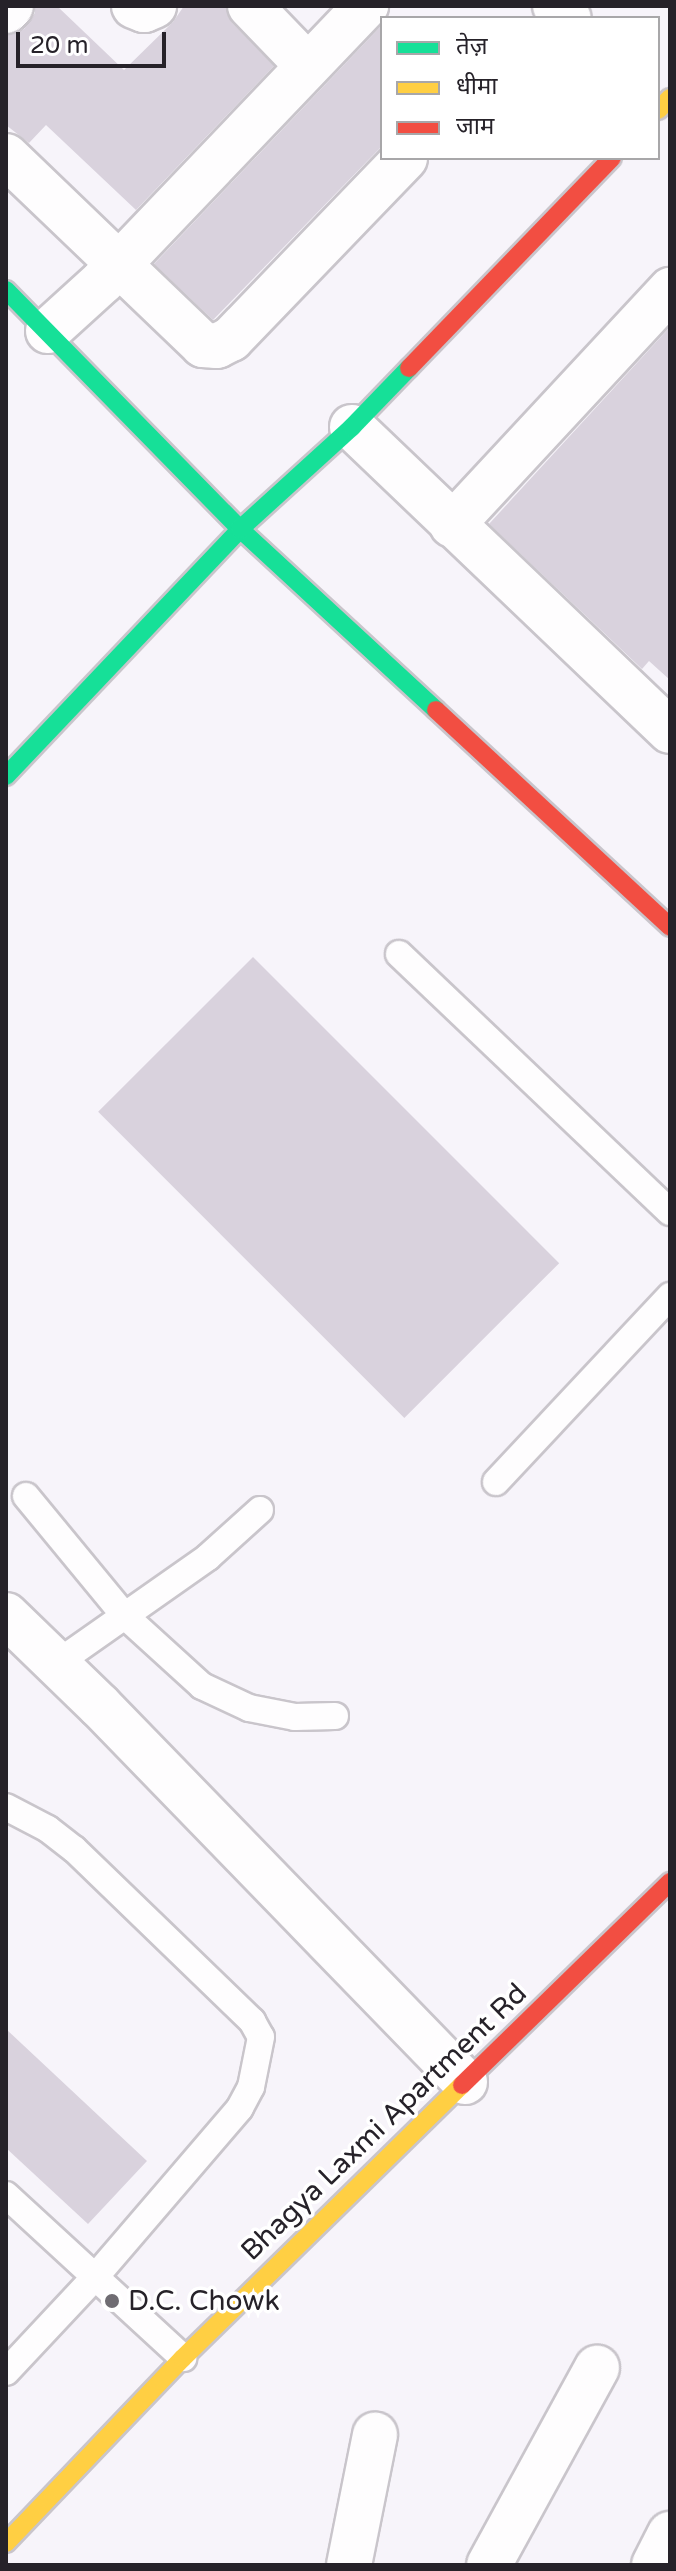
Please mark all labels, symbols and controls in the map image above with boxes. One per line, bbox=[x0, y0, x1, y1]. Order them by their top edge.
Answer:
scale bar bbox=[20, 16, 170, 66]
legend bbox=[380, 16, 660, 160]
text: 20 m bbox=[30, 31, 88, 60]
text: तेज़ bbox=[456, 32, 488, 61]
text: धीमा bbox=[456, 72, 498, 101]
text: जाम bbox=[456, 112, 494, 141]
street label: Bhagya Laxmi Apartment Rd bbox=[234, 1977, 534, 2267]
place label: D.C. Chowk bbox=[128, 2284, 280, 2318]
marker: D.C. Chowk bbox=[103, 2292, 121, 2310]

